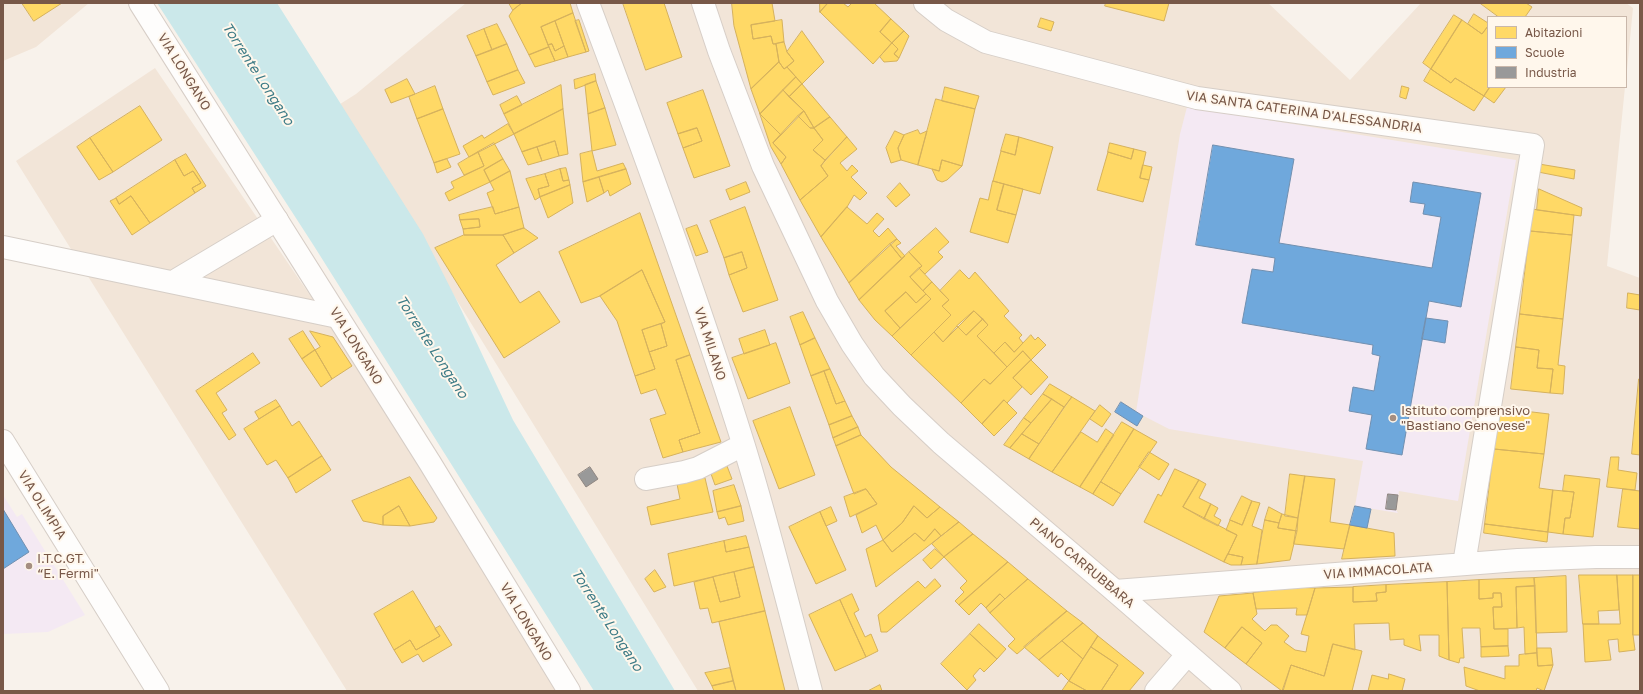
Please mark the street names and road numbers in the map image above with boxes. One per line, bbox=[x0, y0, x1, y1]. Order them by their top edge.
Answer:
street label: VIA LONGANO bbox=[154, 30, 214, 114]
street label: VIA SANTA CATERINA D'ALESSANDRIA bbox=[1185, 88, 1423, 136]
street label: VIA LONGANO bbox=[326, 304, 386, 388]
street label: VIA MILANO bbox=[691, 305, 729, 383]
street label: VIA OLIMPIA bbox=[15, 468, 69, 542]
street label: PIANO CARRUBBARA bbox=[1027, 515, 1137, 611]
street label: VIA IMMACOLATA bbox=[1323, 559, 1433, 583]
street label: VIA LONGANO bbox=[497, 580, 555, 664]

